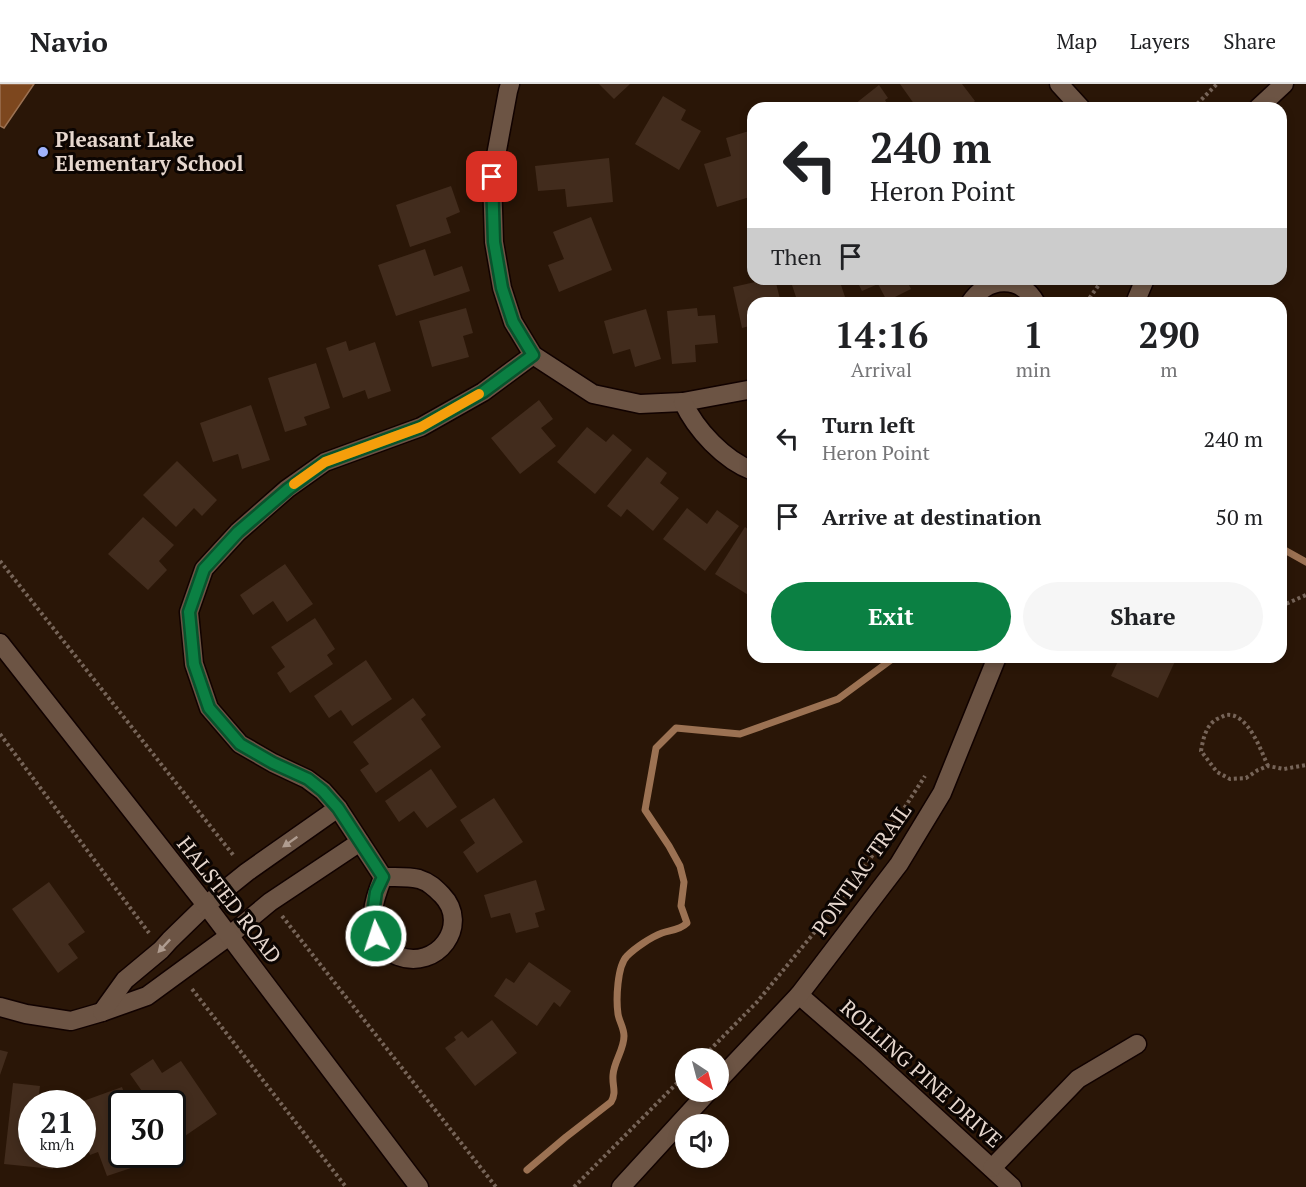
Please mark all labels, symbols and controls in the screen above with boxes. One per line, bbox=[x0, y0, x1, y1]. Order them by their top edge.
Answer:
text: Navio bbox=[30, 23, 108, 60]
text: Map bbox=[1056, 27, 1097, 55]
text: Layers bbox=[1130, 27, 1190, 55]
text: Share bbox=[1223, 27, 1276, 55]
text: 240 m bbox=[870, 119, 991, 175]
place label: Pleasant Lake Elementary School bbox=[55, 125, 243, 177]
icon: left bbox=[771, 126, 849, 204]
marker: Pleasant Lake Elementary School bbox=[36, 145, 50, 159]
pin bbox=[466, 151, 517, 202]
icon: arrive bbox=[475, 160, 508, 193]
text: Heron Point bbox=[870, 173, 1016, 209]
icon: arrive bbox=[834, 240, 867, 273]
text: Then bbox=[771, 242, 822, 271]
text: 14:16 bbox=[835, 311, 928, 358]
text: 1 bbox=[1023, 311, 1044, 358]
text: 290 bbox=[1138, 311, 1199, 358]
text: Arrival bbox=[851, 356, 912, 383]
text: min bbox=[1016, 356, 1051, 383]
text: m bbox=[1160, 356, 1178, 383]
text: Turn left bbox=[822, 410, 915, 439]
icon: left bbox=[771, 422, 804, 455]
text: 240 m bbox=[1203, 424, 1263, 453]
text: Heron Point bbox=[822, 439, 930, 466]
icon: arrive bbox=[771, 500, 804, 533]
text: Arrive at destination bbox=[822, 502, 1041, 531]
text: 50 m bbox=[1215, 502, 1263, 531]
button: Exit bbox=[771, 582, 1011, 651]
button: Share bbox=[1023, 582, 1263, 651]
street label: PONTIAC TRAIL bbox=[805, 798, 917, 941]
street label: HALSTED ROAD bbox=[171, 830, 288, 969]
one-way arrow bbox=[282, 836, 298, 848]
position arrow bbox=[344, 904, 408, 968]
one-way arrow bbox=[157, 939, 171, 954]
street label: ROLLING PINE DRIVE bbox=[835, 993, 1008, 1153]
north arrow bbox=[675, 1048, 729, 1102]
map controls bbox=[675, 1048, 729, 1168]
speed limit sign: 30 bbox=[108, 1090, 186, 1168]
text: 21 bbox=[40, 1102, 74, 1142]
button: sound bbox=[675, 1114, 729, 1168]
text: km/h bbox=[40, 1134, 74, 1154]

